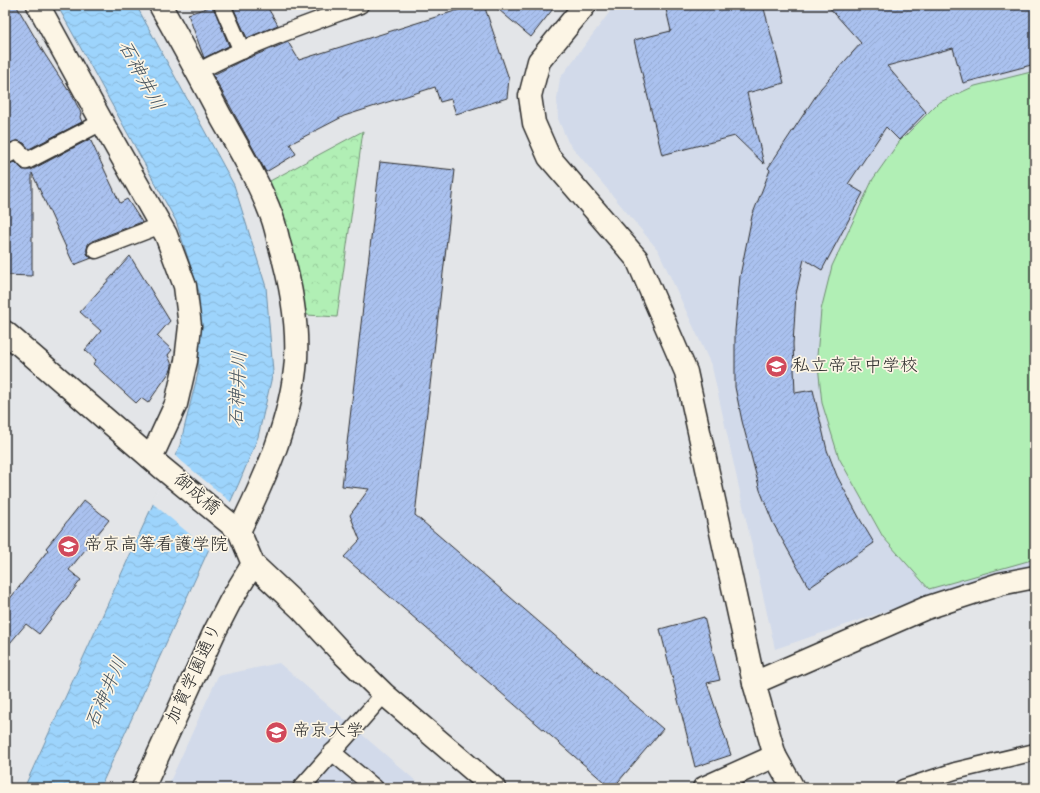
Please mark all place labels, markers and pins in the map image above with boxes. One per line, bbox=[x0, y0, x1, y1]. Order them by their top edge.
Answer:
school or university icon: 私立帝京中学校 bbox=[763, 354, 789, 380]
place label: 私立帝京中学校 bbox=[792, 354, 918, 380]
school or university icon: 帝京高等看護学院 bbox=[55, 533, 81, 559]
place label: 帝京高等看護学院 bbox=[84, 533, 228, 559]
school or university icon: 帝京大学 bbox=[263, 719, 289, 745]
place label: 帝京大学 bbox=[292, 719, 364, 745]

